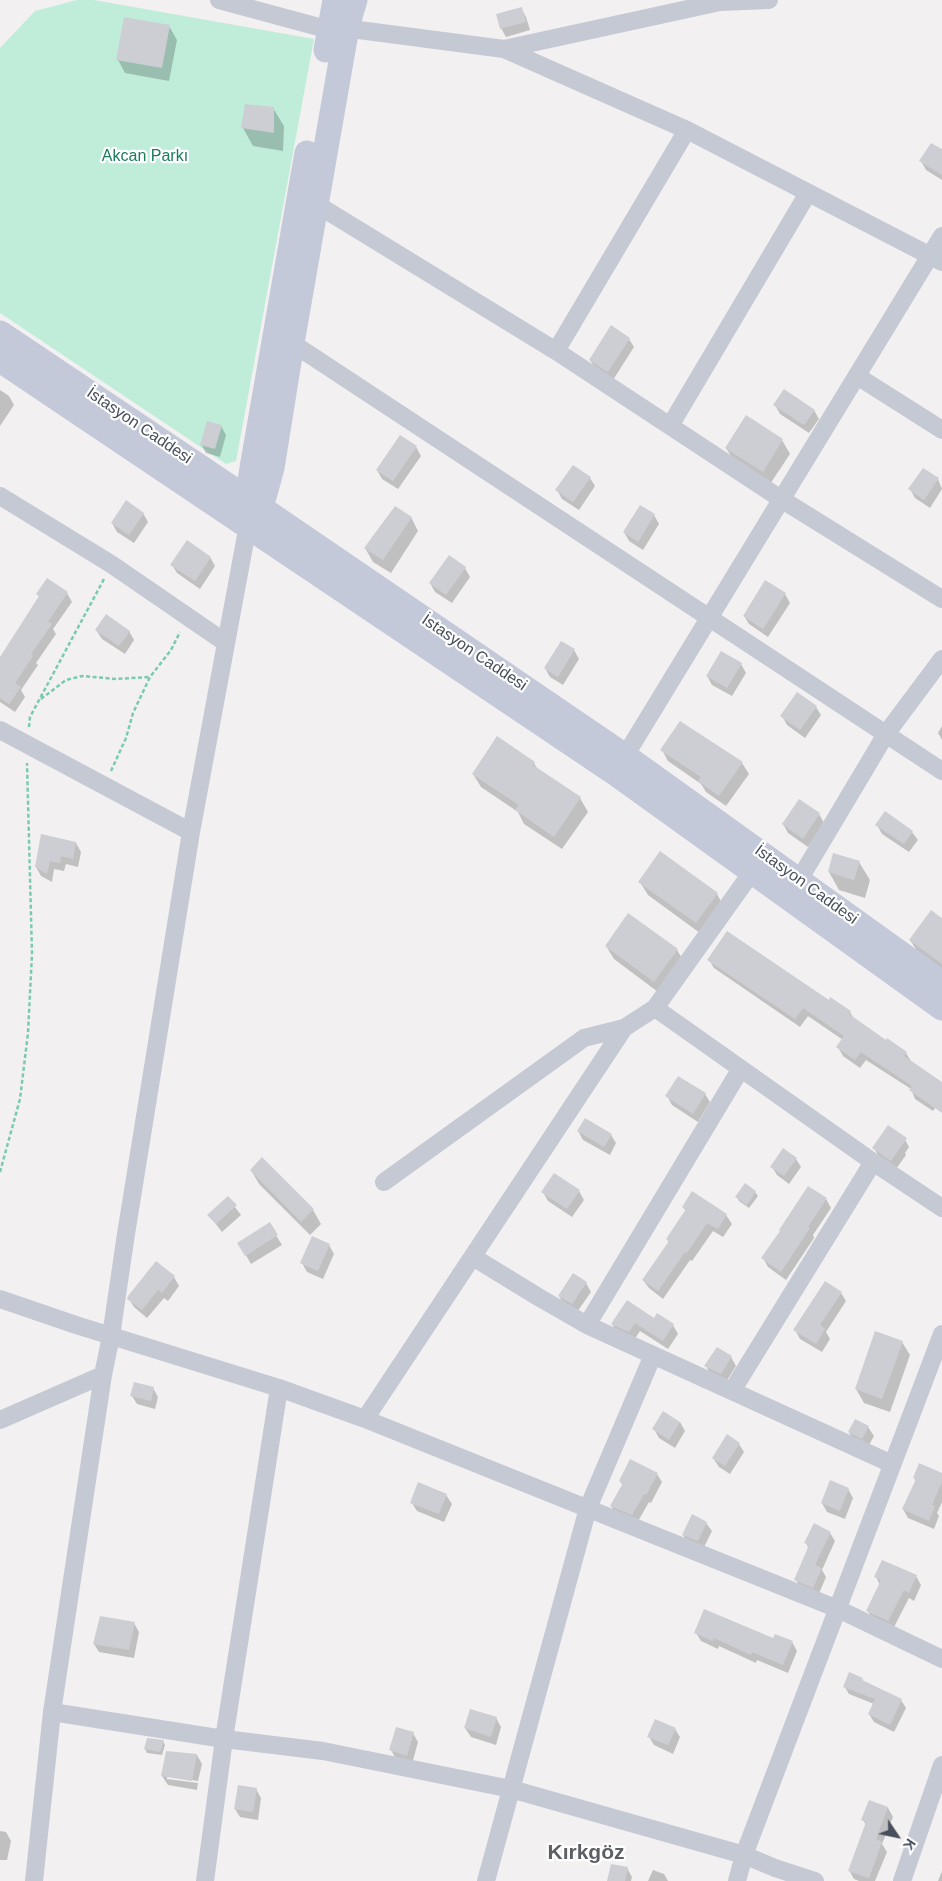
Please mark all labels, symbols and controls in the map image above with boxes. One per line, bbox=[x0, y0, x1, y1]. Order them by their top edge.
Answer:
park label: Akcan Parkı bbox=[102, 147, 188, 167]
street label: İstasyon Caddesi bbox=[83, 384, 195, 468]
street label: İstasyon Caddesi bbox=[418, 611, 530, 695]
street label: İstasyon Caddesi bbox=[751, 841, 861, 929]
north arrow bbox=[872, 1811, 922, 1861]
text: K bbox=[900, 1836, 919, 1853]
district label: Kırkgöz bbox=[547, 1840, 625, 1866]

